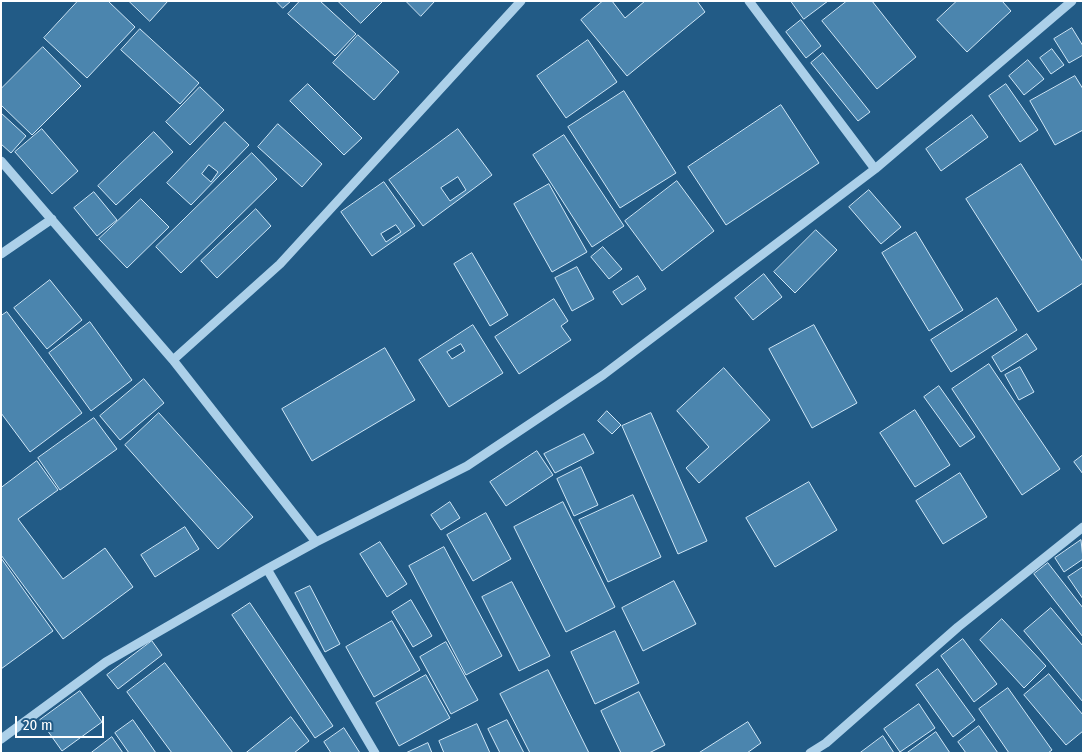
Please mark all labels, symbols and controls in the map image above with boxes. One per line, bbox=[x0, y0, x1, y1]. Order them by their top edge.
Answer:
scale bar bbox=[18, 706, 106, 738]
text: 20 m bbox=[23, 716, 53, 734]

